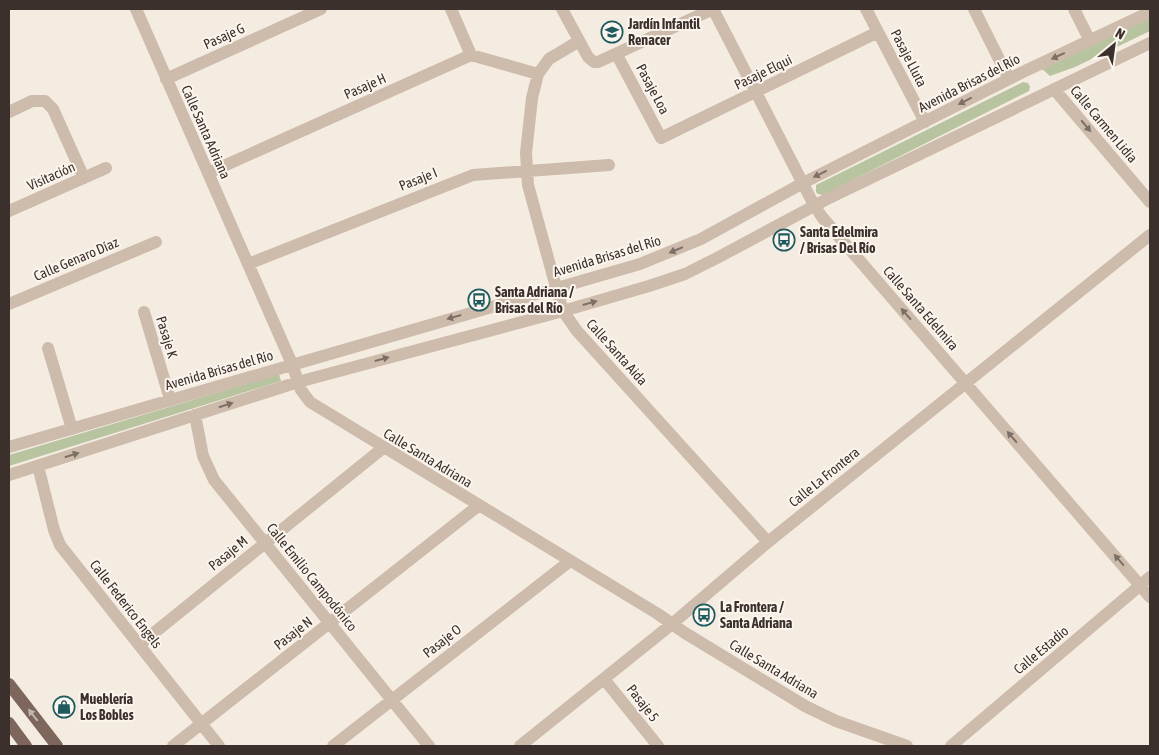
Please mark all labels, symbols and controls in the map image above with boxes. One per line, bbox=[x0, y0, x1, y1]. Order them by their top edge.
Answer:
place label: Jardín Infantil Renacer bbox=[627, 16, 700, 48]
street label: Pasaje G bbox=[201, 20, 247, 52]
school or university icon: Jardín Infantil Renacer bbox=[600, 20, 624, 44]
north arrow bbox=[1089, 20, 1139, 70]
text: N bbox=[1113, 25, 1128, 43]
street label: Pasaje Lluta bbox=[888, 27, 930, 89]
street label: Pasaje Elqui bbox=[732, 51, 794, 93]
street label: Avenida Brisas del Río bbox=[916, 51, 1022, 115]
one-way arrow bbox=[1051, 52, 1065, 60]
street label: Pasaje Loa bbox=[633, 61, 673, 117]
street label: Pasaje H bbox=[342, 70, 388, 102]
street label: Calle Carmen Lidia bbox=[1067, 82, 1141, 166]
street label: Calle Santa Adriana bbox=[178, 83, 234, 181]
one-way arrow bbox=[958, 97, 973, 105]
one-way arrow bbox=[1080, 119, 1091, 132]
street label: Visitación bbox=[25, 158, 77, 194]
street label: Pasaje I bbox=[397, 164, 439, 194]
one-way arrow bbox=[813, 170, 827, 178]
place label: Santa Edelmira / Brisas Del Río bbox=[800, 224, 878, 256]
bus stop icon: Santa Edelmira / Brisas Del Río bbox=[772, 228, 796, 252]
street label: Avenida Brisas del Río bbox=[551, 232, 663, 280]
street label: Calle Genaro Díaz bbox=[31, 234, 121, 284]
one-way arrow bbox=[669, 246, 683, 254]
street label: Calle Santa Edelmira bbox=[880, 263, 962, 353]
place label: Santa Adriana / Brisas del Río bbox=[495, 284, 574, 316]
bus stop icon: Santa Adriana / Brisas del Río bbox=[467, 288, 491, 312]
one-way arrow bbox=[582, 299, 597, 307]
one-way arrow bbox=[900, 309, 912, 321]
one-way arrow bbox=[446, 313, 461, 321]
street label: Pasaje K bbox=[153, 314, 181, 360]
street label: Calle Santa Aida bbox=[583, 316, 651, 388]
street label: Avenida Brisas del Río bbox=[163, 347, 275, 393]
one-way arrow bbox=[375, 355, 390, 363]
one-way arrow bbox=[219, 400, 234, 408]
street label: Calle Santa Adriana bbox=[381, 425, 475, 491]
one-way arrow bbox=[1007, 431, 1018, 444]
street label: Calle La Frontera bbox=[786, 444, 862, 510]
one-way arrow bbox=[65, 451, 80, 459]
street label: Calle Emilio Campodónico bbox=[264, 520, 360, 634]
street label: Pasaje M bbox=[205, 532, 251, 574]
one-way arrow bbox=[1113, 554, 1124, 567]
street label: Calle Federico Engels bbox=[87, 557, 165, 651]
place label: La Frontera / Santa Adriana bbox=[720, 599, 793, 631]
bus stop icon: La Frontera / Santa Adriana bbox=[692, 603, 716, 627]
street label: Pasaje N bbox=[271, 613, 315, 653]
street label: Pasaje O bbox=[420, 621, 464, 661]
street label: Calle Estadio bbox=[1010, 623, 1072, 677]
street label: Calle Santa Adriana bbox=[727, 636, 821, 702]
street label: Pasaje 5 bbox=[624, 681, 662, 725]
place label: Mueblería Los Bobles bbox=[80, 691, 134, 723]
shop icon: Mueblería Los Bobles bbox=[52, 695, 76, 719]
one-way arrow bbox=[27, 709, 38, 722]

